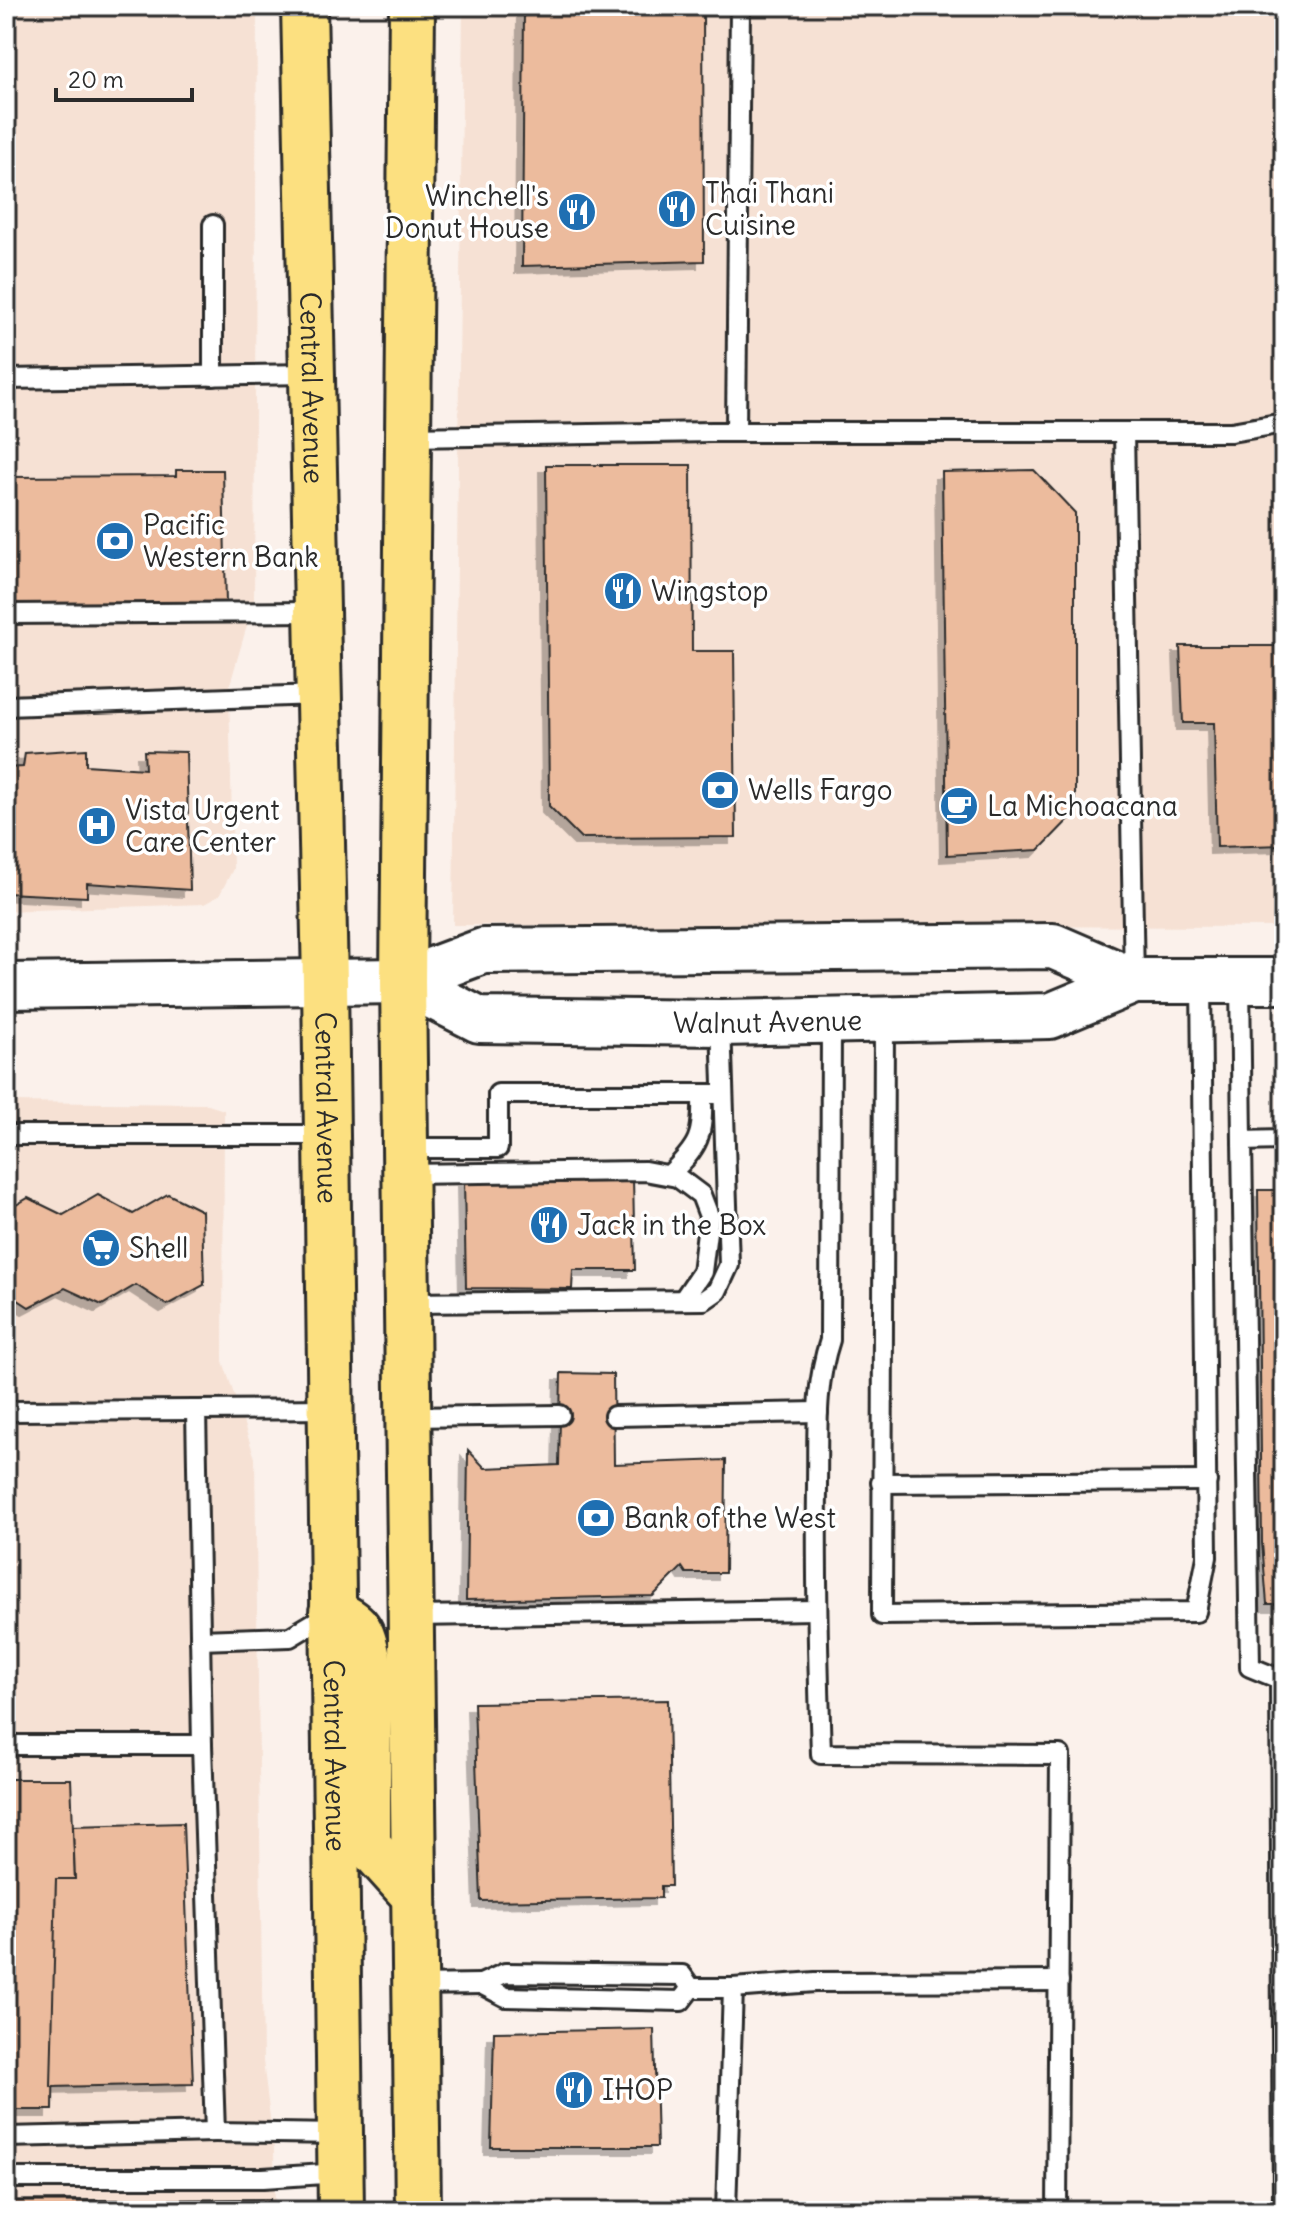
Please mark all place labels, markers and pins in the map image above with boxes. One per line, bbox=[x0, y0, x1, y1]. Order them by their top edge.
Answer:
place label: Thai Thani Cuisine bbox=[705, 175, 834, 243]
place label: Winchell's Donut House bbox=[385, 178, 549, 246]
restaurant icon: Thai Thani Cuisine bbox=[656, 188, 698, 230]
restaurant icon: Winchell's Donut House bbox=[556, 191, 598, 233]
place label: Pacific Western Bank bbox=[143, 507, 319, 575]
bank icon: Pacific Western Bank bbox=[94, 520, 136, 562]
restaurant icon: Wingstop bbox=[602, 570, 644, 612]
place label: Wingstop bbox=[651, 573, 768, 609]
bank icon: Wells Fargo bbox=[699, 769, 741, 811]
place label: Wells Fargo bbox=[748, 772, 892, 808]
cafe icon: La Michoacana bbox=[938, 785, 980, 827]
place label: La Michoacana bbox=[987, 788, 1178, 824]
place label: Vista Urgent Care Center bbox=[125, 792, 280, 860]
hospital icon: Vista Urgent Care Center bbox=[76, 805, 118, 847]
restaurant icon: Jack in the Box bbox=[528, 1204, 570, 1246]
place label: Jack in the Box bbox=[577, 1207, 766, 1243]
supermarket icon: Shell bbox=[80, 1227, 122, 1269]
place label: Shell bbox=[129, 1230, 188, 1266]
bank icon: Bank of the West bbox=[575, 1497, 617, 1539]
place label: Bank of the West bbox=[624, 1500, 836, 1536]
restaurant icon: IHOP bbox=[553, 2069, 595, 2111]
place label: IHOP bbox=[602, 2072, 673, 2108]

